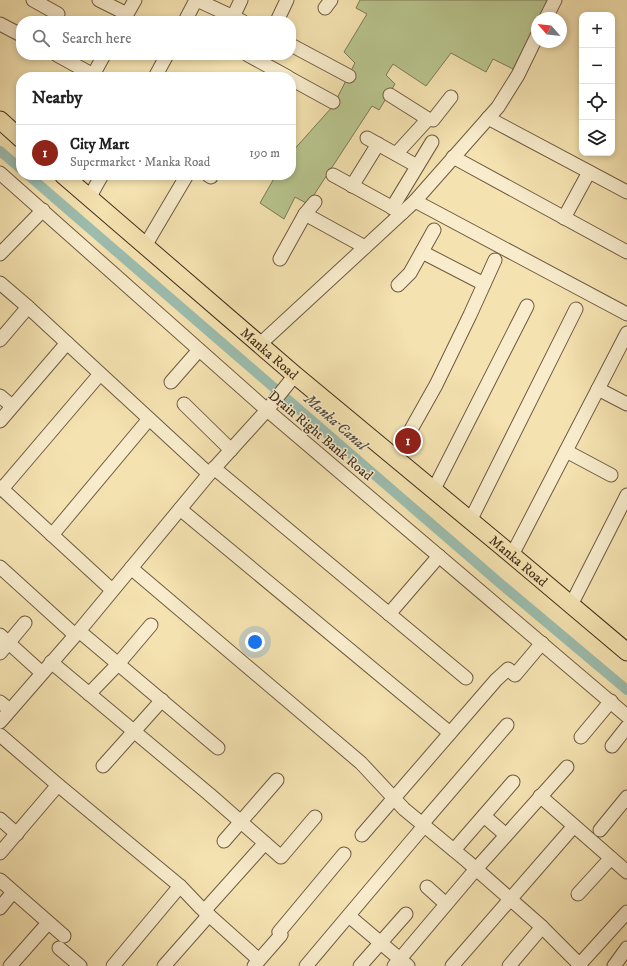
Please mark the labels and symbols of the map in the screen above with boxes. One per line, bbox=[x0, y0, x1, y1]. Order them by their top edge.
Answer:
north arrow bbox=[531, 12, 567, 48]
street label: Manka Road bbox=[236, 324, 302, 384]
street label: Drain Right Bank Road bbox=[264, 387, 376, 485]
water label: Manka Canal bbox=[300, 389, 373, 456]
pin: 1 bbox=[395, 426, 421, 456]
street label: Manka Road bbox=[485, 532, 551, 591]
your location bbox=[245, 632, 265, 652]

